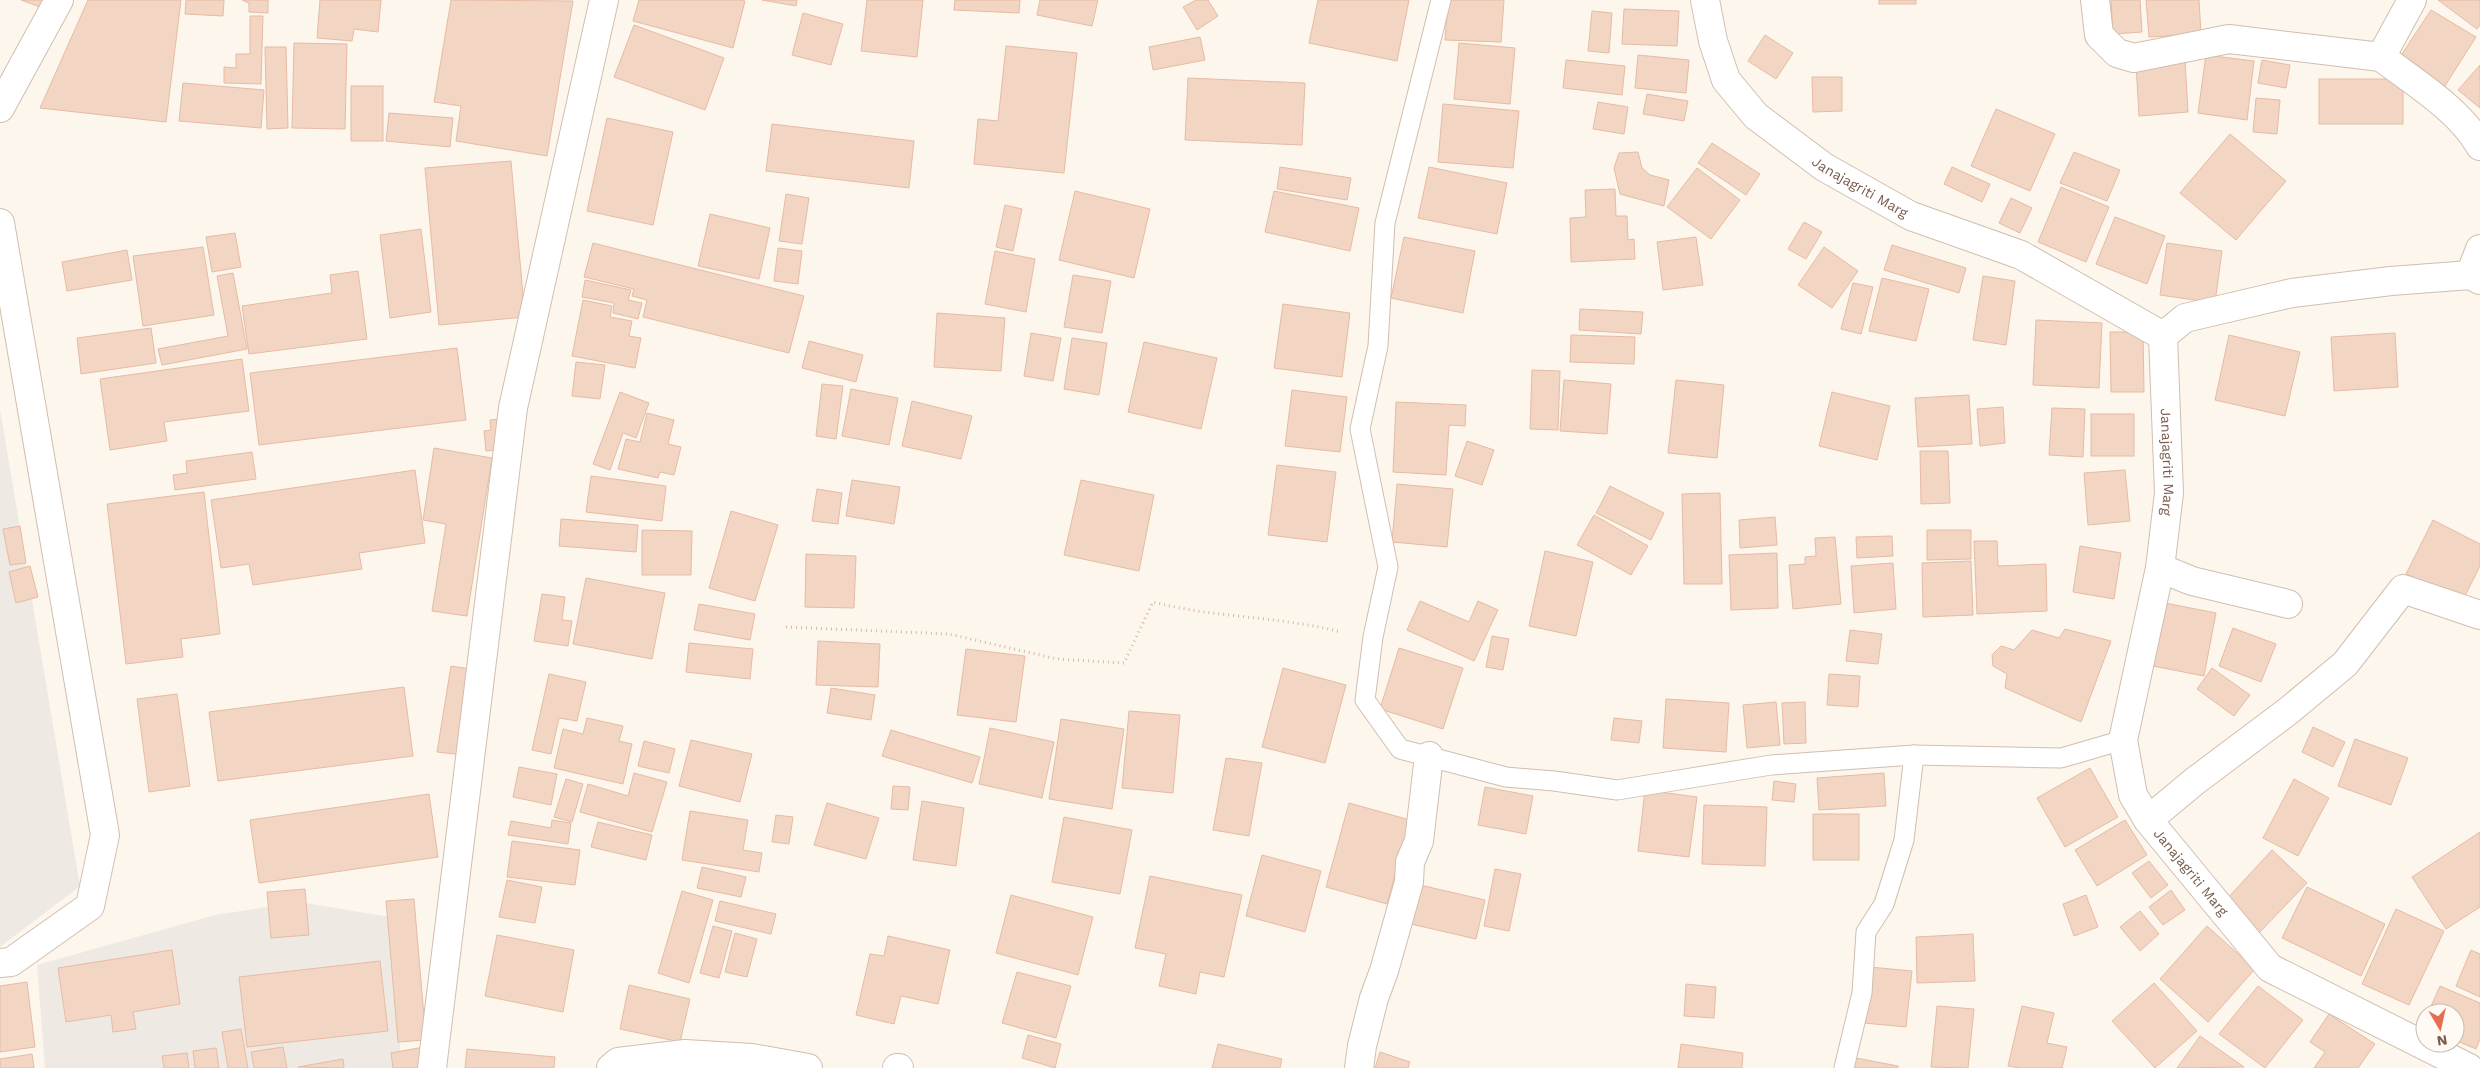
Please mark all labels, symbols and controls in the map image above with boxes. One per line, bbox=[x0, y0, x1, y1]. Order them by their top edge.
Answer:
street label: Janajagriti Marg bbox=[1809, 153, 1911, 221]
street label: Janajagriti Marg bbox=[2158, 408, 2177, 517]
street label: Janajagriti Marg bbox=[2151, 825, 2232, 919]
north arrow bbox=[2415, 1003, 2465, 1053]
text: N bbox=[2436, 1032, 2448, 1050]

